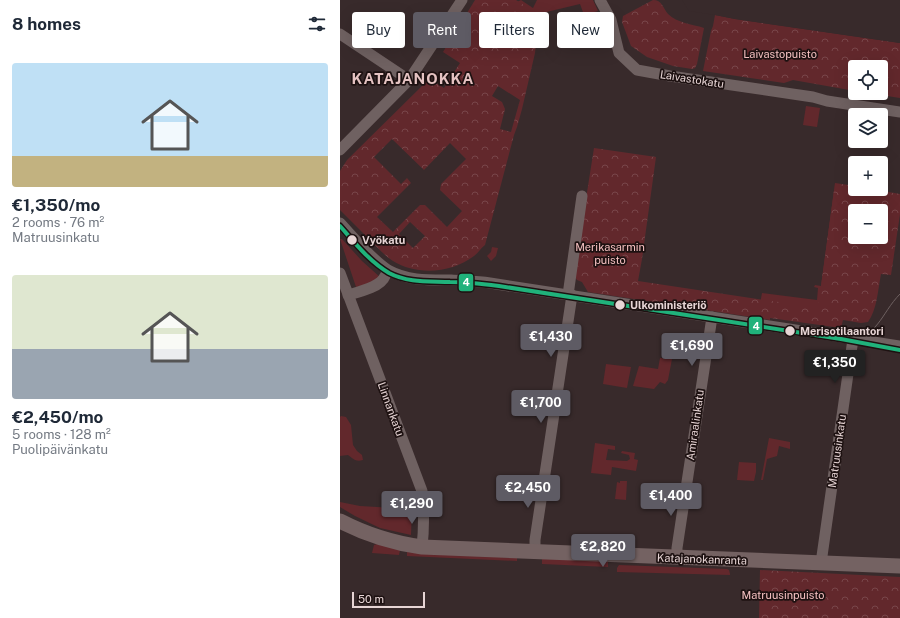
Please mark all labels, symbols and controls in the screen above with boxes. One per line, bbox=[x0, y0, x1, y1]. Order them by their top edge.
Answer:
chip: Buy bbox=[352, 12, 405, 48]
chip: Rent bbox=[413, 12, 471, 48]
chip: Filters bbox=[479, 12, 549, 48]
chip: New bbox=[557, 12, 614, 48]
icon: filters bbox=[306, 13, 328, 35]
text: 8 homes bbox=[12, 14, 81, 34]
park label: Laivastopuisto bbox=[743, 48, 817, 60]
map controls bbox=[848, 60, 888, 244]
button: locate bbox=[848, 60, 888, 100]
street label: Laivastokatu bbox=[659, 68, 725, 90]
district label: KATAJANOKKA bbox=[352, 70, 474, 87]
icon: home bbox=[134, 89, 206, 161]
button: layers bbox=[848, 108, 888, 148]
button: + bbox=[848, 156, 888, 196]
text: €1,350/mo bbox=[12, 195, 100, 215]
button: − bbox=[848, 204, 888, 244]
text: 2 rooms · 76 m² bbox=[12, 215, 104, 230]
text: Matruusinkatu bbox=[12, 230, 100, 245]
marker: Vyökatu bbox=[345, 233, 359, 247]
place label: Vyökatu bbox=[362, 234, 405, 246]
park label: Merikasarmin puisto bbox=[575, 241, 645, 266]
line badge: 4 bbox=[458, 273, 474, 292]
text: 4 bbox=[462, 276, 470, 288]
marker: Ulkoministeriö bbox=[613, 298, 627, 312]
place label: Ulkoministeriö bbox=[630, 299, 707, 311]
icon: home bbox=[134, 301, 206, 373]
line badge: 4 bbox=[748, 316, 763, 335]
text: 4 bbox=[752, 320, 760, 332]
pin: €1,430 bbox=[518, 324, 584, 358]
marker: Merisotilaantori bbox=[783, 324, 797, 338]
place label: Merisotilaantori bbox=[800, 325, 884, 337]
text: €1,430 bbox=[529, 329, 573, 344]
pin: €1,690 bbox=[659, 333, 725, 367]
text: €1,690 bbox=[670, 338, 714, 353]
pin: €1,350 bbox=[802, 350, 868, 384]
text: €1,350 bbox=[813, 355, 857, 370]
street label: Linnankatu bbox=[376, 380, 406, 438]
street label: Amiraalinkatu bbox=[684, 389, 706, 461]
pin: €1,700 bbox=[508, 390, 574, 424]
text: €1,700 bbox=[520, 395, 562, 410]
text: €2,450/mo bbox=[12, 407, 103, 427]
street label: Matruusinkatu bbox=[826, 413, 848, 489]
text: 5 rooms · 128 m² bbox=[12, 427, 111, 442]
text: Puolipäivänkatu bbox=[12, 442, 108, 457]
pin: €2,450 bbox=[495, 475, 561, 509]
text: €2,450 bbox=[505, 480, 551, 495]
pin: €1,400 bbox=[638, 483, 704, 517]
text: €1,400 bbox=[650, 488, 692, 503]
pin: €1,290 bbox=[379, 491, 445, 525]
text: €1,290 bbox=[390, 496, 434, 511]
pin: €2,820 bbox=[570, 534, 636, 568]
text: €2,820 bbox=[580, 539, 626, 554]
street label: Katajanokanranta bbox=[657, 551, 747, 567]
park label: Matruusinpuisto bbox=[741, 589, 825, 601]
scale bar bbox=[352, 590, 425, 609]
text: 50 m bbox=[358, 593, 384, 605]

